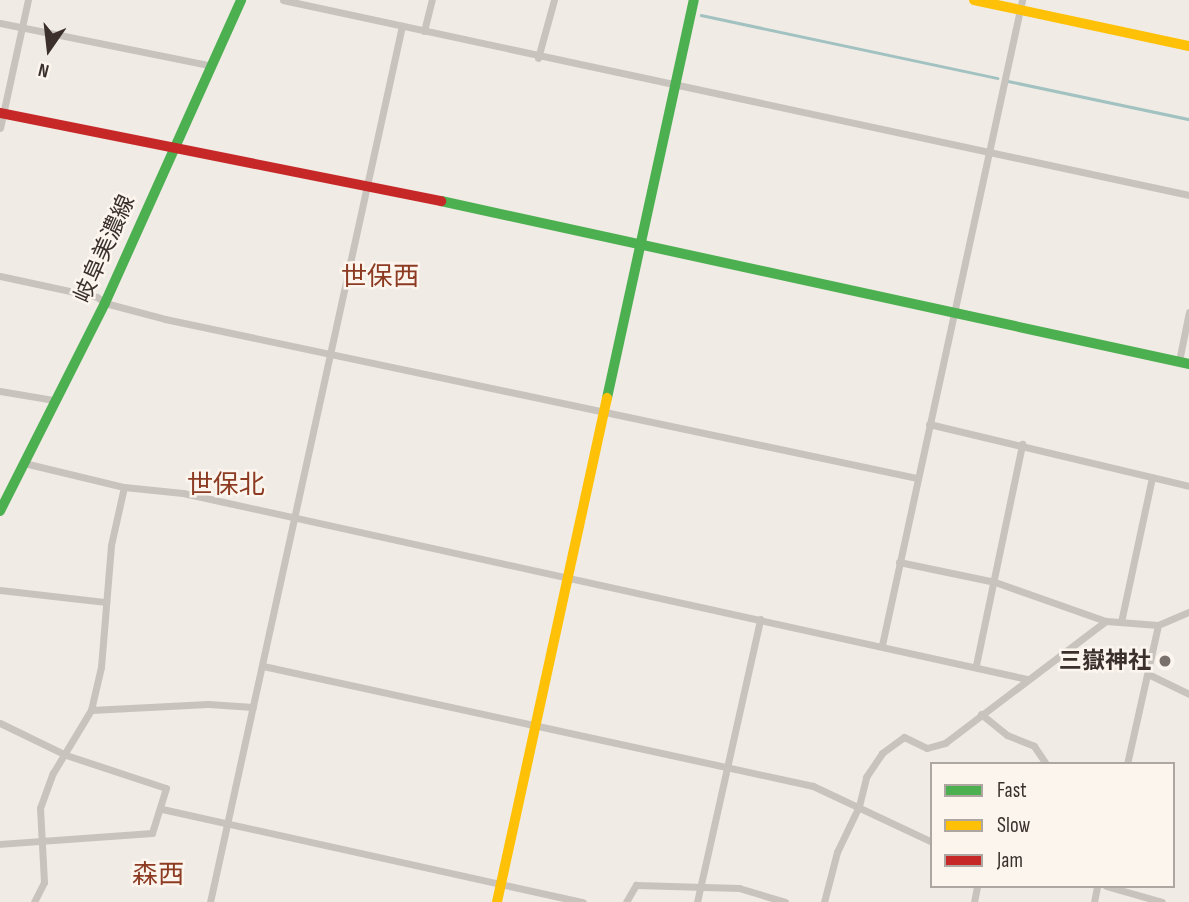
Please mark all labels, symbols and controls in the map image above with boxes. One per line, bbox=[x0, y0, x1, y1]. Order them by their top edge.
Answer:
north arrow bbox=[14, 14, 84, 84]
text: N bbox=[36, 57, 52, 82]
street label: 岐阜美濃線 bbox=[69, 191, 141, 307]
district label: 世保西 bbox=[341, 262, 419, 294]
district label: 世保北 bbox=[187, 470, 265, 502]
place label: 三嶽神社 bbox=[1059, 647, 1151, 675]
marker: 三嶽神社 bbox=[1157, 653, 1173, 669]
legend bbox=[930, 762, 1175, 888]
text: Fast bbox=[997, 778, 1027, 803]
text: Slow bbox=[997, 813, 1030, 838]
text: Jam bbox=[997, 848, 1023, 873]
district label: 森西 bbox=[132, 860, 184, 892]

